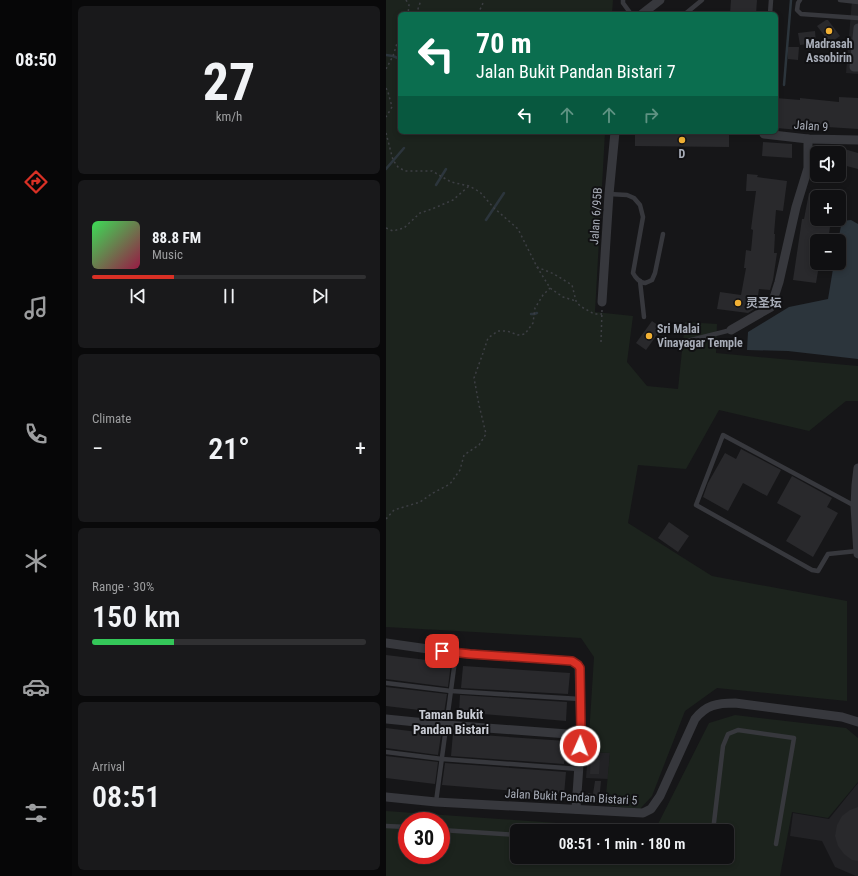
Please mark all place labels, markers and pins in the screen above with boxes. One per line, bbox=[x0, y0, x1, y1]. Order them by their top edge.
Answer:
marker: Madrasah Assobirin bbox=[824, 26, 834, 36]
place label: Madrasah Assobirin bbox=[805, 37, 853, 65]
marker: D bbox=[677, 135, 687, 145]
place label: D bbox=[679, 147, 686, 161]
place label: 灵圣坛 bbox=[746, 296, 782, 310]
marker: 灵圣坛 bbox=[733, 298, 743, 308]
place label: Sri Malai Vinayagar Temple bbox=[657, 322, 743, 350]
marker: Sri Malai Vinayagar Temple bbox=[644, 331, 654, 341]
pin bbox=[425, 634, 459, 668]

